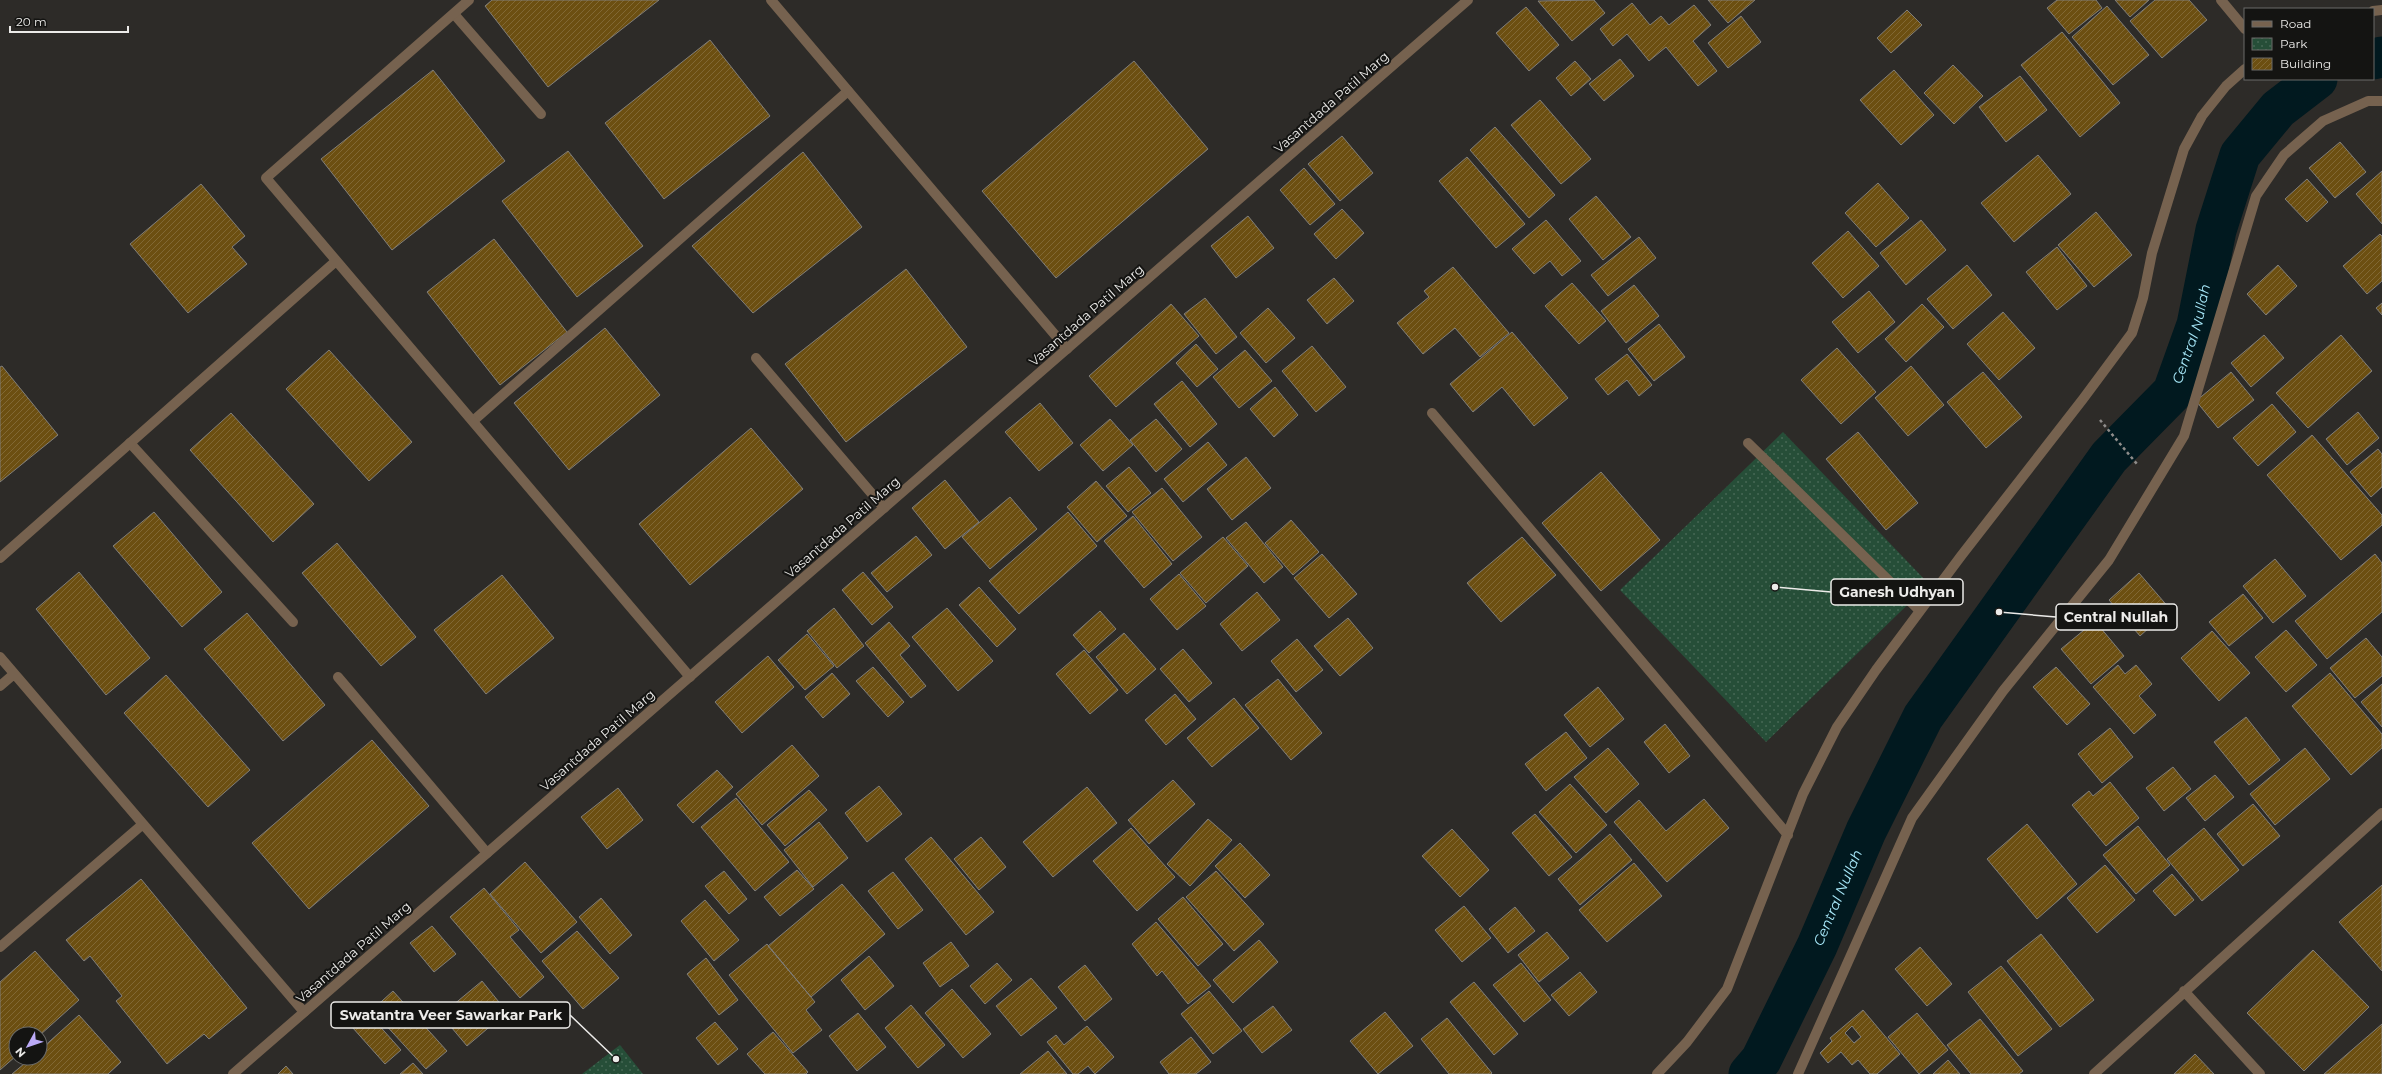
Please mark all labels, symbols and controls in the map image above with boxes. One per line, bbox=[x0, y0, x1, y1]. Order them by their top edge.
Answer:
scale bar bbox=[10, 8, 128, 34]
legend bbox=[2244, 8, 2374, 80]
text: 20 m bbox=[16, 14, 47, 29]
text: Road bbox=[2280, 16, 2311, 31]
text: Park bbox=[2280, 36, 2308, 51]
street label: Vasantdada Patil Marg bbox=[1270, 48, 1392, 156]
text: Building bbox=[2280, 56, 2331, 71]
street label: Vasantdada Patil Marg bbox=[1025, 261, 1147, 369]
water label: Central Nullah bbox=[2168, 282, 2214, 386]
street label: Vasantdada Patil Marg bbox=[781, 473, 903, 581]
callout: Ganesh Udhyan bbox=[1831, 579, 1963, 605]
text: Ganesh Udhyan bbox=[1839, 583, 1955, 601]
callout: Central Nullah bbox=[2056, 604, 2177, 630]
text: Central Nullah bbox=[2064, 608, 2168, 626]
street label: Vasantdada Patil Marg bbox=[536, 686, 658, 794]
water label: Central Nullah bbox=[1809, 847, 1866, 949]
street label: Vasantdada Patil Marg bbox=[292, 898, 414, 1006]
callout: Swatantra Veer Sawarkar Park bbox=[331, 1002, 570, 1028]
text: Swatantra Veer Sawarkar Park bbox=[340, 1006, 563, 1024]
north arrow bbox=[8, 1026, 48, 1066]
text: N bbox=[12, 1045, 29, 1060]

